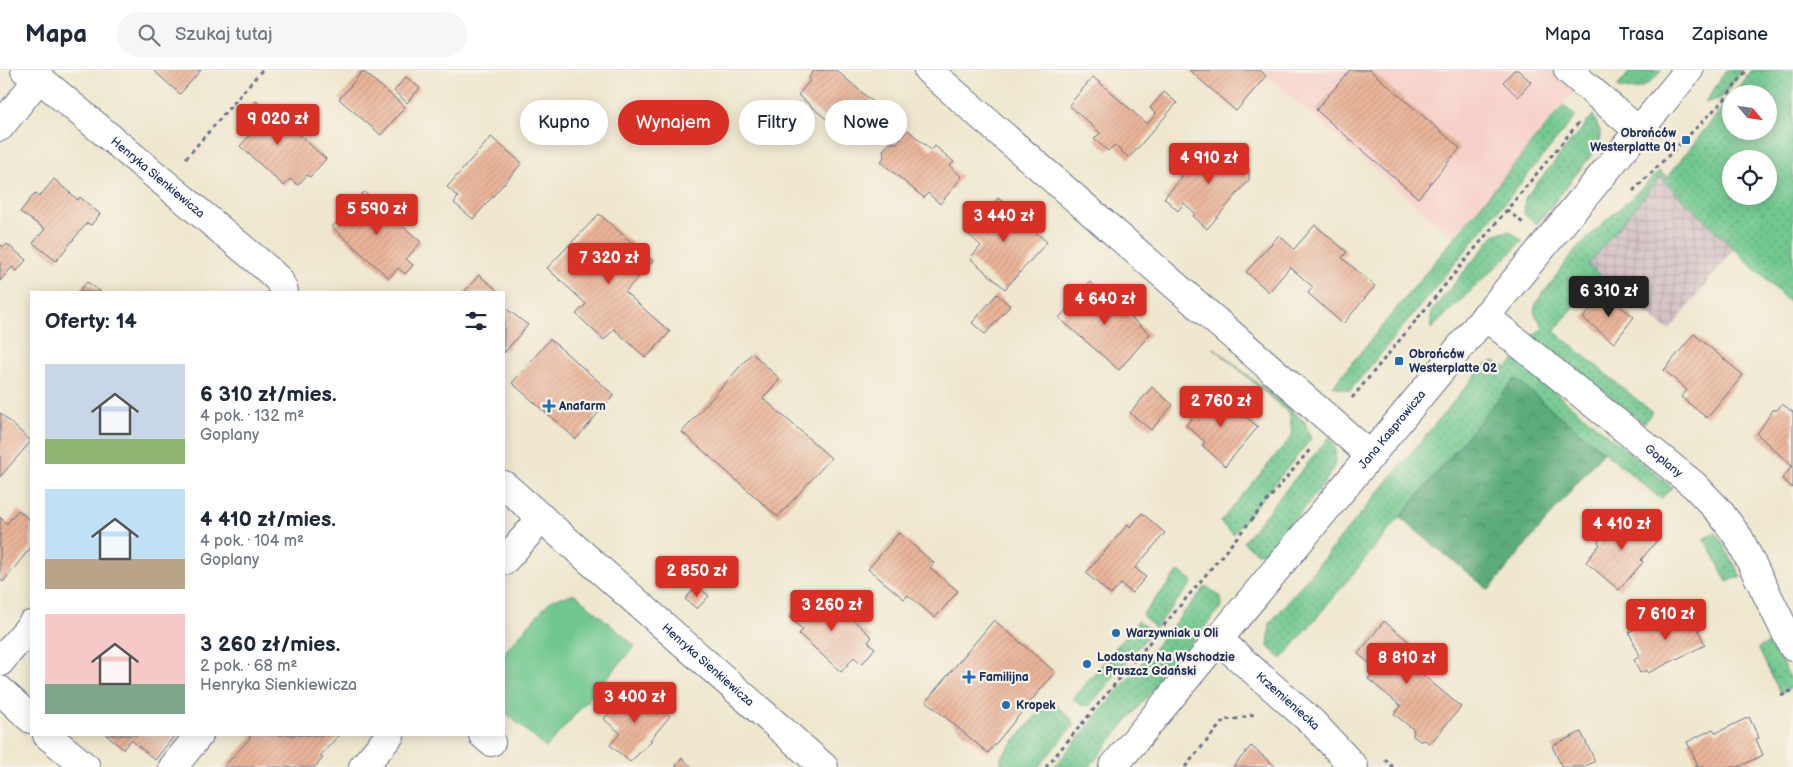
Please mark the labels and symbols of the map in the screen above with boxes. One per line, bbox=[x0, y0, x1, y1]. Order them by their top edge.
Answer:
north arrow bbox=[1722, 85, 1778, 140]
pin: 9 020 zł bbox=[226, 104, 330, 146]
place label: Obrońców Westerplatte 01 bbox=[1590, 126, 1676, 155]
street label: Henryka Sienkiewicza bbox=[107, 134, 208, 221]
marker: Obrońców Westerplatte 01 bbox=[1680, 134, 1692, 146]
pin: 4 910 zł bbox=[1157, 142, 1261, 185]
pin: 5 590 zł bbox=[325, 194, 429, 236]
pin: 3 440 zł bbox=[952, 200, 1056, 243]
pin: 7 320 zł bbox=[557, 242, 661, 285]
pin: 6 310 zł bbox=[1557, 276, 1661, 318]
pin: 4 640 zł bbox=[1053, 284, 1157, 326]
place label: Obrońców Westerplatte 02 bbox=[1409, 347, 1498, 376]
marker: Obrońców Westerplatte 02 bbox=[1393, 355, 1405, 367]
pin: 2 760 zł bbox=[1169, 386, 1273, 428]
street label: Jana Kasprowicza bbox=[1356, 387, 1429, 472]
place label: Anafarm bbox=[558, 399, 606, 414]
marker: Anafarm bbox=[543, 400, 555, 412]
street label: Goplany bbox=[1642, 441, 1686, 481]
pin: 4 410 zł bbox=[1570, 508, 1674, 551]
pin: 2 850 zł bbox=[645, 556, 749, 598]
pin: 3 260 zł bbox=[780, 590, 884, 632]
pin: 7 610 zł bbox=[1614, 598, 1718, 641]
street label: Henryka Sienkiewicza bbox=[659, 621, 757, 710]
place label: Warzywniak u Oli bbox=[1126, 626, 1218, 641]
marker: Warzywniak u Oli bbox=[1110, 627, 1122, 639]
pin: 8 810 zł bbox=[1355, 642, 1459, 685]
place label: Lodostany Na Wschodzie - Pruszcz Gdański bbox=[1097, 650, 1235, 679]
marker: Lodostany Na Wschodzie - Pruszcz Gdański bbox=[1081, 658, 1093, 670]
street label: Krzemieniecka bbox=[1253, 669, 1323, 734]
place label: Familijna bbox=[979, 670, 1029, 685]
marker: Familijna bbox=[963, 671, 975, 683]
pin: 3 400 zł bbox=[583, 682, 687, 724]
place label: Kropek bbox=[1016, 698, 1056, 713]
marker: Kropek bbox=[1000, 699, 1012, 711]

